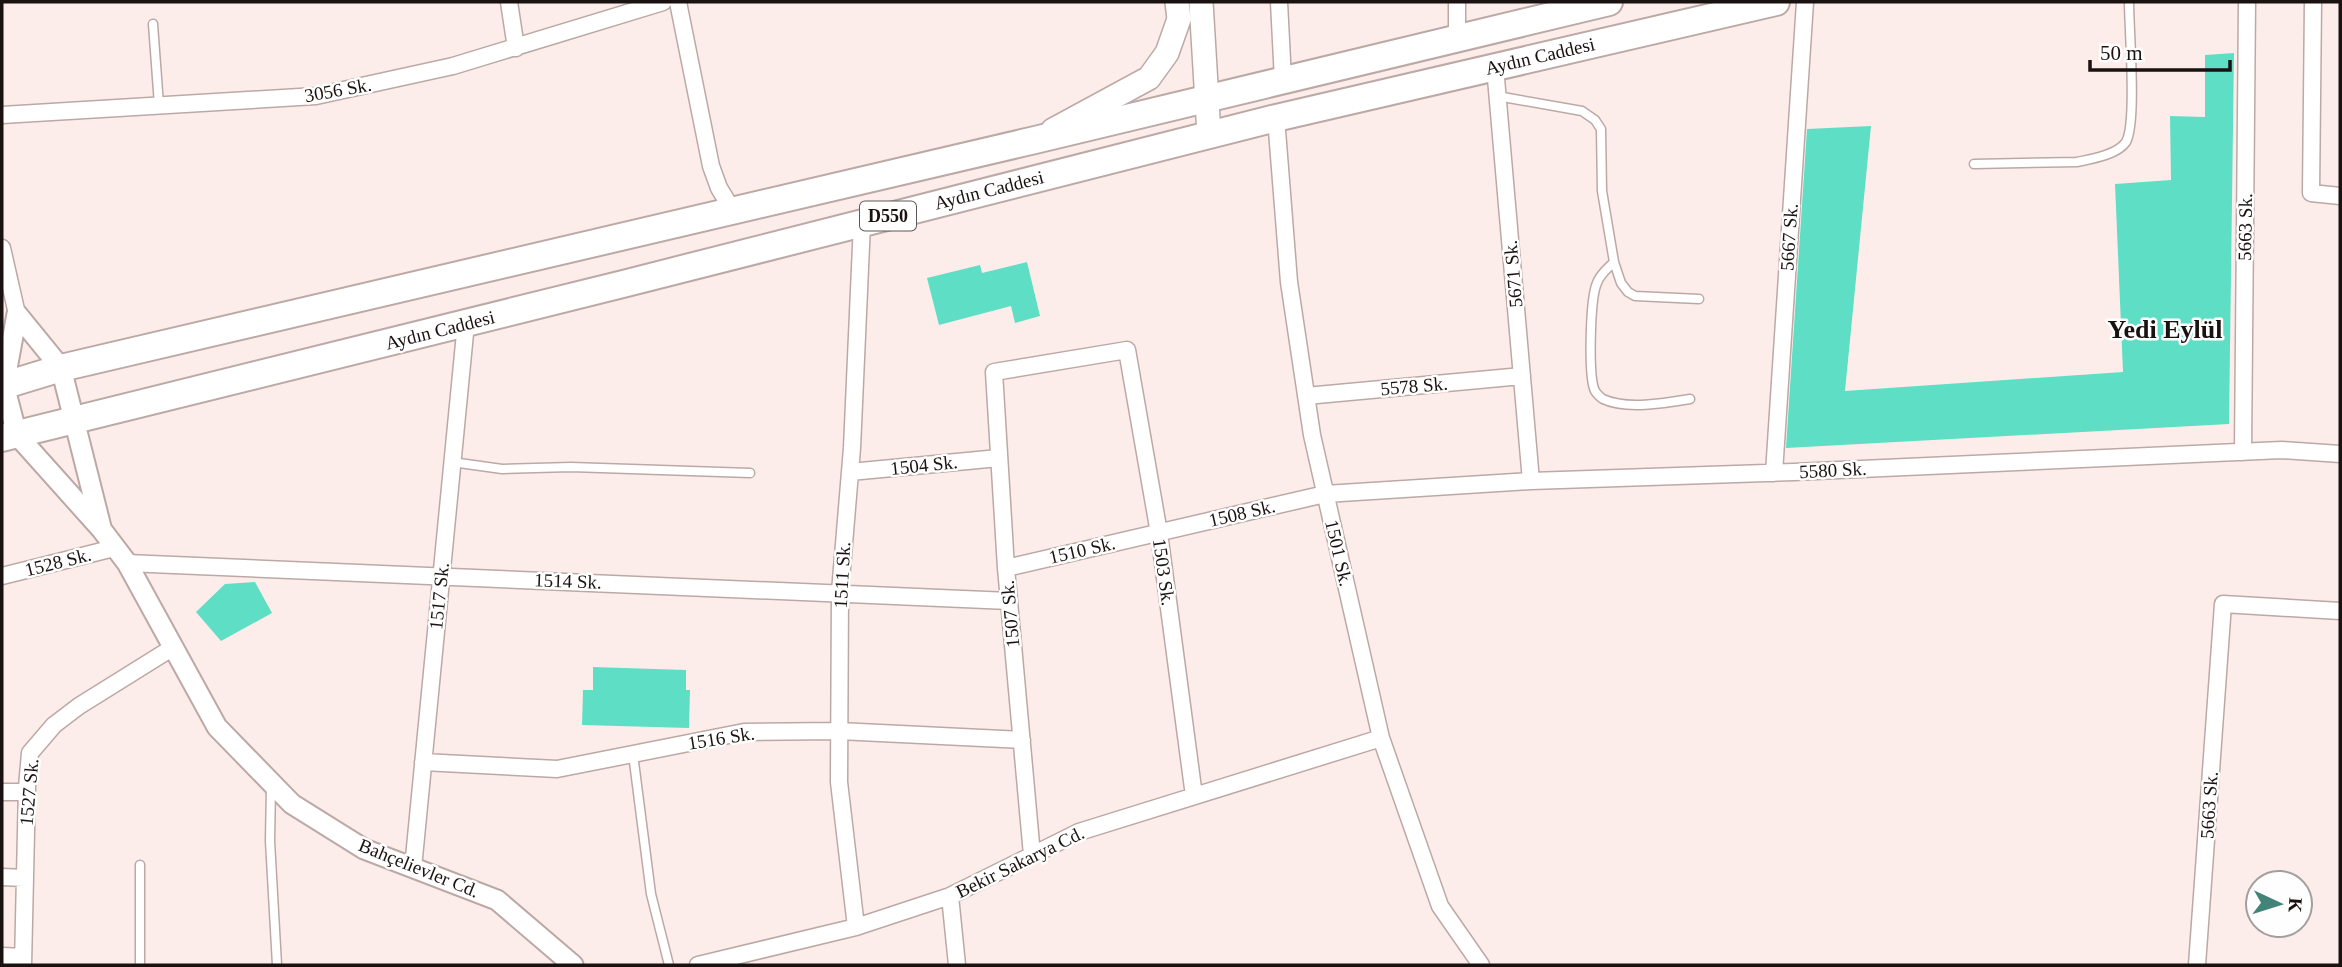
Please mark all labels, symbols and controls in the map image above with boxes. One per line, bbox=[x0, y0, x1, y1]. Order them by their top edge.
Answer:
scale bar bbox=[2090, 28, 2230, 72]
street label: Aydın Caddesi bbox=[1483, 33, 1597, 79]
text: 50 m bbox=[2100, 41, 2143, 65]
street label: 3056 Sk. bbox=[303, 74, 373, 106]
street label: Aydın Caddesi bbox=[932, 166, 1046, 214]
street label: 5663 Sk. bbox=[2234, 193, 2256, 261]
road number: D550 bbox=[860, 202, 916, 230]
street label: 5667 Sk. bbox=[1776, 203, 1802, 271]
street label: 5671 Sk. bbox=[1500, 239, 1526, 309]
street label: Aydın Caddesi bbox=[383, 306, 497, 354]
district label: Yedi Eylül bbox=[2108, 315, 2222, 344]
street label: 5578 Sk. bbox=[1379, 373, 1449, 399]
street label: 1504 Sk. bbox=[889, 451, 959, 479]
street label: 5580 Sk. bbox=[1799, 458, 1867, 482]
street label: 1508 Sk. bbox=[1207, 495, 1277, 531]
street label: 1501 Sk. bbox=[1321, 518, 1357, 588]
street label: 1510 Sk. bbox=[1047, 532, 1117, 568]
street label: 1503 Sk. bbox=[1149, 537, 1179, 607]
street label: 1511 Sk. bbox=[830, 541, 854, 609]
street label: 1528 Sk. bbox=[23, 544, 93, 580]
street label: 1517 Sk. bbox=[425, 561, 453, 631]
street label: 1514 Sk. bbox=[534, 569, 602, 593]
street label: 1507 Sk. bbox=[997, 579, 1023, 649]
street label: 1516 Sk. bbox=[686, 722, 756, 754]
street label: 1527 Sk. bbox=[16, 757, 42, 827]
street label: 5663 Sk. bbox=[2196, 771, 2222, 839]
street label: Bekir Sakarya Cd. bbox=[953, 822, 1087, 902]
street label: Bahçelievler Cd. bbox=[356, 834, 482, 902]
north arrow bbox=[2244, 869, 2314, 939]
text: K bbox=[2284, 897, 2306, 913]

